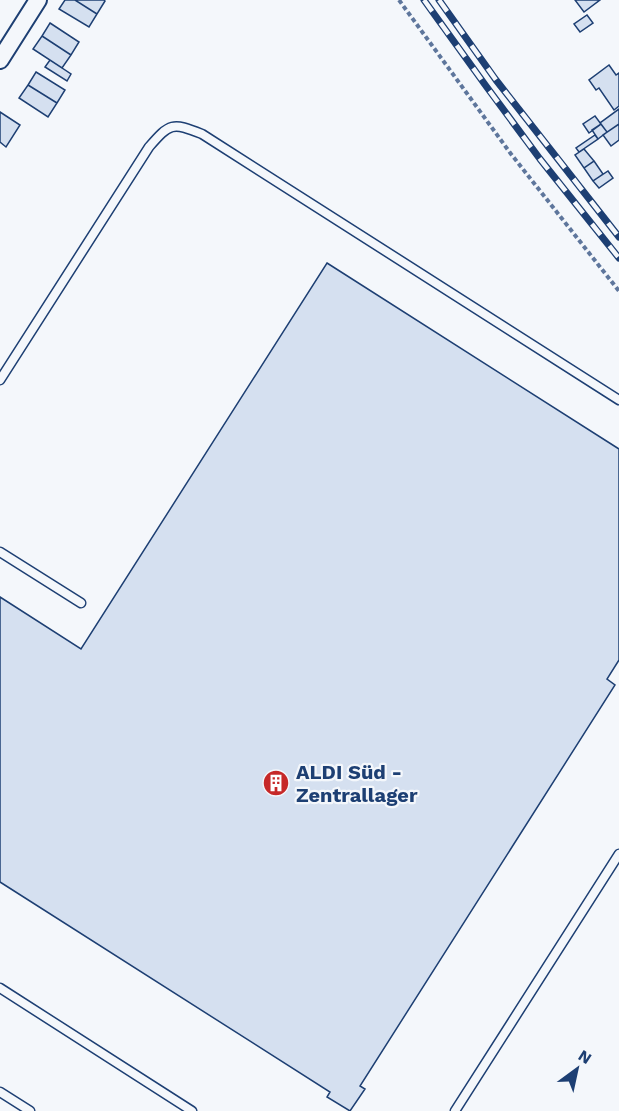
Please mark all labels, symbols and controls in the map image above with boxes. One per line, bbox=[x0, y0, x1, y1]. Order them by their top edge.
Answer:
place label: ALDI Süd - Zentrallager bbox=[296, 760, 418, 807]
building icon: ALDI Süd - Zentrallager bbox=[261, 768, 291, 798]
north arrow bbox=[547, 1039, 607, 1099]
text: N bbox=[575, 1046, 595, 1068]

